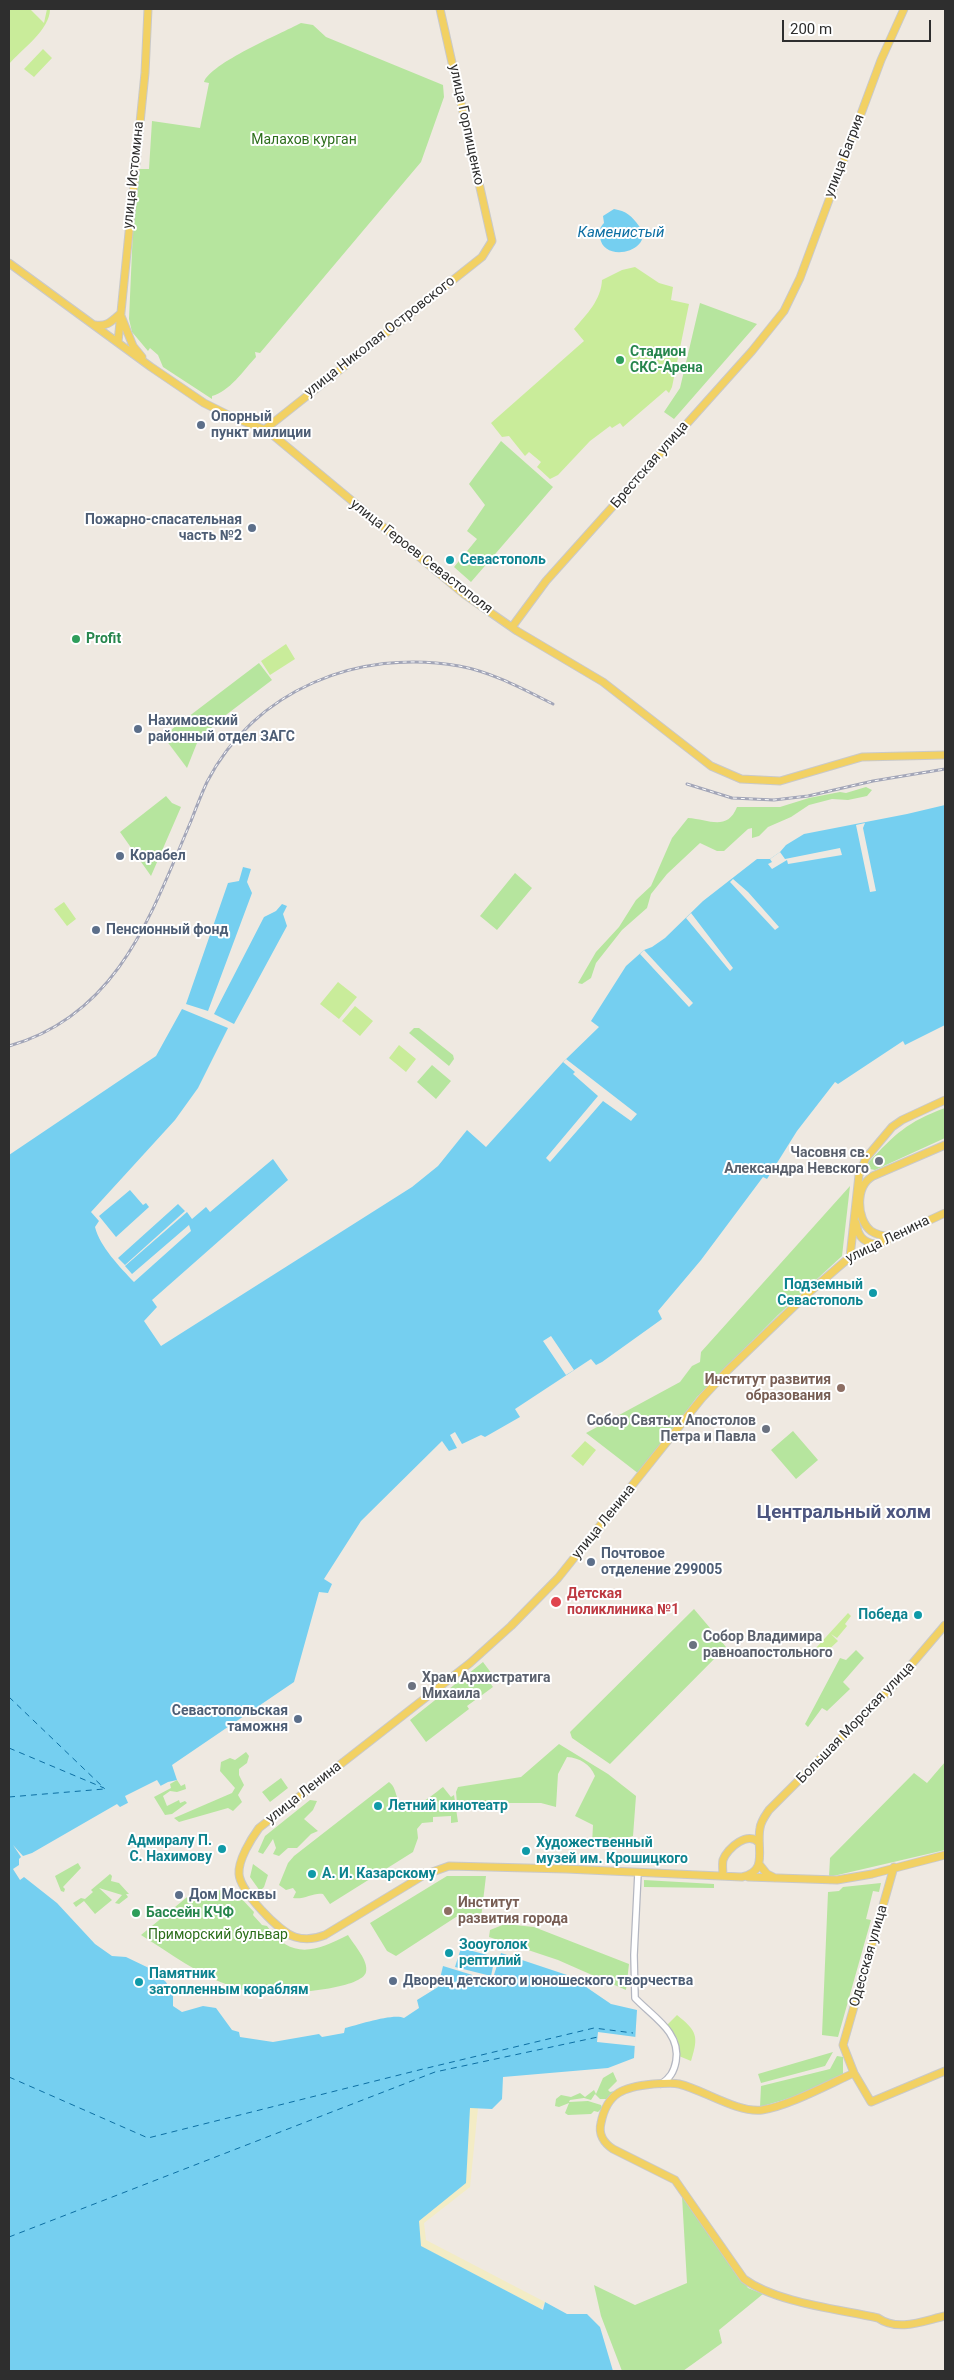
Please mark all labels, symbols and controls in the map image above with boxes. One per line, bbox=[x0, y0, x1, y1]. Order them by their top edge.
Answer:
scale bar bbox=[784, 10, 933, 42]
text: 200 m bbox=[790, 20, 832, 38]
street label: улица Горпищенко bbox=[445, 63, 487, 187]
street label: улица Багрия bbox=[821, 112, 869, 200]
street label: улица Истомина bbox=[120, 121, 148, 229]
park label: Малахов курган bbox=[251, 132, 357, 148]
water label: Каменистый bbox=[578, 224, 664, 242]
street label: улица Николая Островского bbox=[301, 273, 459, 401]
place label: Стадион СКС-Арена bbox=[630, 344, 703, 377]
marker: Стадион СКС-Арена bbox=[614, 354, 626, 366]
place label: Опорный пункт милиции bbox=[211, 409, 311, 442]
street label: Брестская улица bbox=[608, 418, 692, 512]
marker: Опорный пункт милиции bbox=[195, 419, 207, 431]
street label: улица Героев Севастополя bbox=[346, 496, 496, 618]
place label: Пожарно-спасательная часть №2 bbox=[85, 512, 242, 544]
marker: Пожарно-спасательная часть №2 bbox=[246, 522, 258, 534]
place label: Севастополь bbox=[460, 552, 546, 568]
marker: Севастополь bbox=[444, 554, 456, 566]
place label: Profit bbox=[86, 631, 121, 647]
marker: Profit bbox=[70, 633, 82, 645]
place label: Нахимовский районный отдел ЗАГС bbox=[148, 713, 295, 746]
marker: Нахимовский районный отдел ЗАГС bbox=[132, 723, 144, 735]
place label: Корабел bbox=[130, 848, 186, 864]
marker: Корабел bbox=[114, 850, 126, 862]
place label: Пенсионный фонд bbox=[106, 922, 228, 938]
marker: Пенсионный фонд bbox=[90, 924, 102, 936]
place label: Часовня св. Александра Невского bbox=[724, 1145, 869, 1178]
marker: Часовня св. Александра Невского bbox=[873, 1155, 885, 1167]
street label: улица Ленина bbox=[843, 1212, 933, 1268]
place label: Подземный Севастополь bbox=[777, 1277, 863, 1310]
marker: Подземный Севастополь bbox=[867, 1287, 879, 1299]
place label: Институт развития образования bbox=[705, 1372, 831, 1404]
marker: Институт развития образования bbox=[835, 1382, 847, 1394]
place label: Собор Святых Апостолов Петра и Павла bbox=[587, 1413, 756, 1445]
marker: Собор Святых Апостолов Петра и Павла bbox=[760, 1423, 772, 1435]
street label: улица Ленина bbox=[569, 1481, 639, 1563]
district label: Центральный холм bbox=[757, 1502, 931, 1524]
place label: Почтовое отделение 299005 bbox=[601, 1546, 722, 1578]
marker: Почтовое отделение 299005 bbox=[585, 1556, 597, 1568]
place label: Детская поликлиника №1 bbox=[567, 1586, 679, 1618]
marker: Детская поликлиника №1 bbox=[549, 1595, 563, 1609]
place label: Победа bbox=[858, 1607, 908, 1623]
marker: Победа bbox=[912, 1609, 924, 1621]
place label: Собор Владимира равноапостольного bbox=[703, 1629, 833, 1661]
marker: Собор Владимира равноапостольного bbox=[687, 1639, 699, 1651]
street label: Большая Морская улица bbox=[793, 1659, 919, 1787]
place label: Храм Архистратига Михаила bbox=[422, 1670, 551, 1702]
marker: Храм Архистратига Михаила bbox=[406, 1680, 418, 1692]
place label: Севастопольская таможня bbox=[172, 1703, 288, 1735]
marker: Севастопольская таможня bbox=[292, 1713, 304, 1725]
street label: улица Ленина bbox=[263, 1758, 345, 1828]
place label: Летний кинотеатр bbox=[388, 1798, 508, 1814]
marker: Летний кинотеатр bbox=[372, 1800, 384, 1812]
place label: Адмиралу П. С. Нахимову bbox=[127, 1833, 212, 1865]
place label: Художественный музей им. Крошицкого bbox=[536, 1835, 688, 1868]
marker: Адмиралу П. С. Нахимову bbox=[216, 1843, 228, 1855]
marker: Художественный музей им. Крошицкого bbox=[520, 1845, 532, 1857]
place label: А. И. Казарскому bbox=[322, 1866, 436, 1882]
marker: А. И. Казарскому bbox=[306, 1868, 318, 1880]
place label: Дом Москвы bbox=[189, 1887, 276, 1903]
marker: Дом Москвы bbox=[173, 1889, 185, 1901]
place label: Институт развития города bbox=[458, 1895, 568, 1928]
street label: Одесская улица bbox=[846, 1903, 892, 2009]
place label: Бассейн КЧФ bbox=[146, 1905, 234, 1921]
marker: Институт развития города bbox=[442, 1905, 454, 1917]
marker: Бассейн КЧФ bbox=[130, 1907, 142, 1919]
park label: Приморский бульвар bbox=[148, 1927, 288, 1943]
place label: Зооуголок рептилий bbox=[459, 1937, 528, 1970]
marker: Зооуголок рептилий bbox=[443, 1947, 455, 1959]
place label: Памятник затопленным кораблям bbox=[149, 1966, 309, 1998]
place label: Дворец детского и юношеского творчества bbox=[403, 1973, 693, 1989]
marker: Дворец детского и юношеского творчества bbox=[387, 1975, 399, 1987]
marker: Памятник затопленным кораблям bbox=[133, 1976, 145, 1988]

